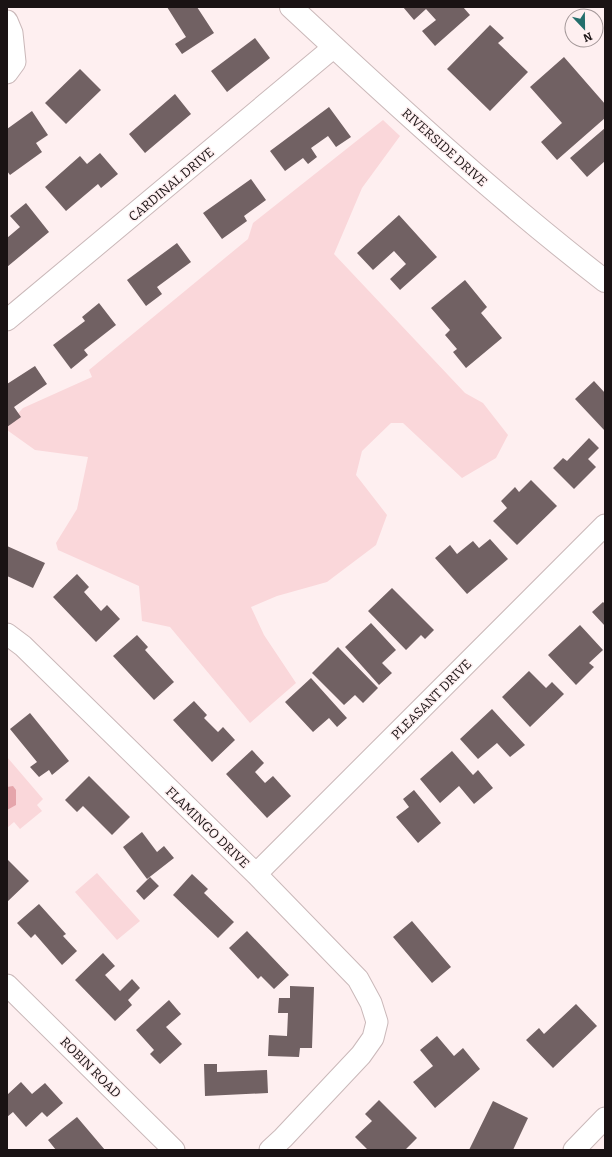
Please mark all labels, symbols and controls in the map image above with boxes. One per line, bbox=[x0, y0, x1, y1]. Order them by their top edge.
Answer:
north arrow bbox=[564, 8, 604, 48]
text: N bbox=[581, 29, 594, 45]
street label: RIVERSIDE DRIVE bbox=[399, 105, 490, 189]
street label: CARDINAL DRIVE bbox=[126, 144, 217, 224]
street label: PLEASANT DRIVE bbox=[388, 656, 474, 742]
street label: FLAMINGO DRIVE bbox=[163, 784, 252, 871]
street label: ROBIN ROAD bbox=[57, 1034, 124, 1101]

